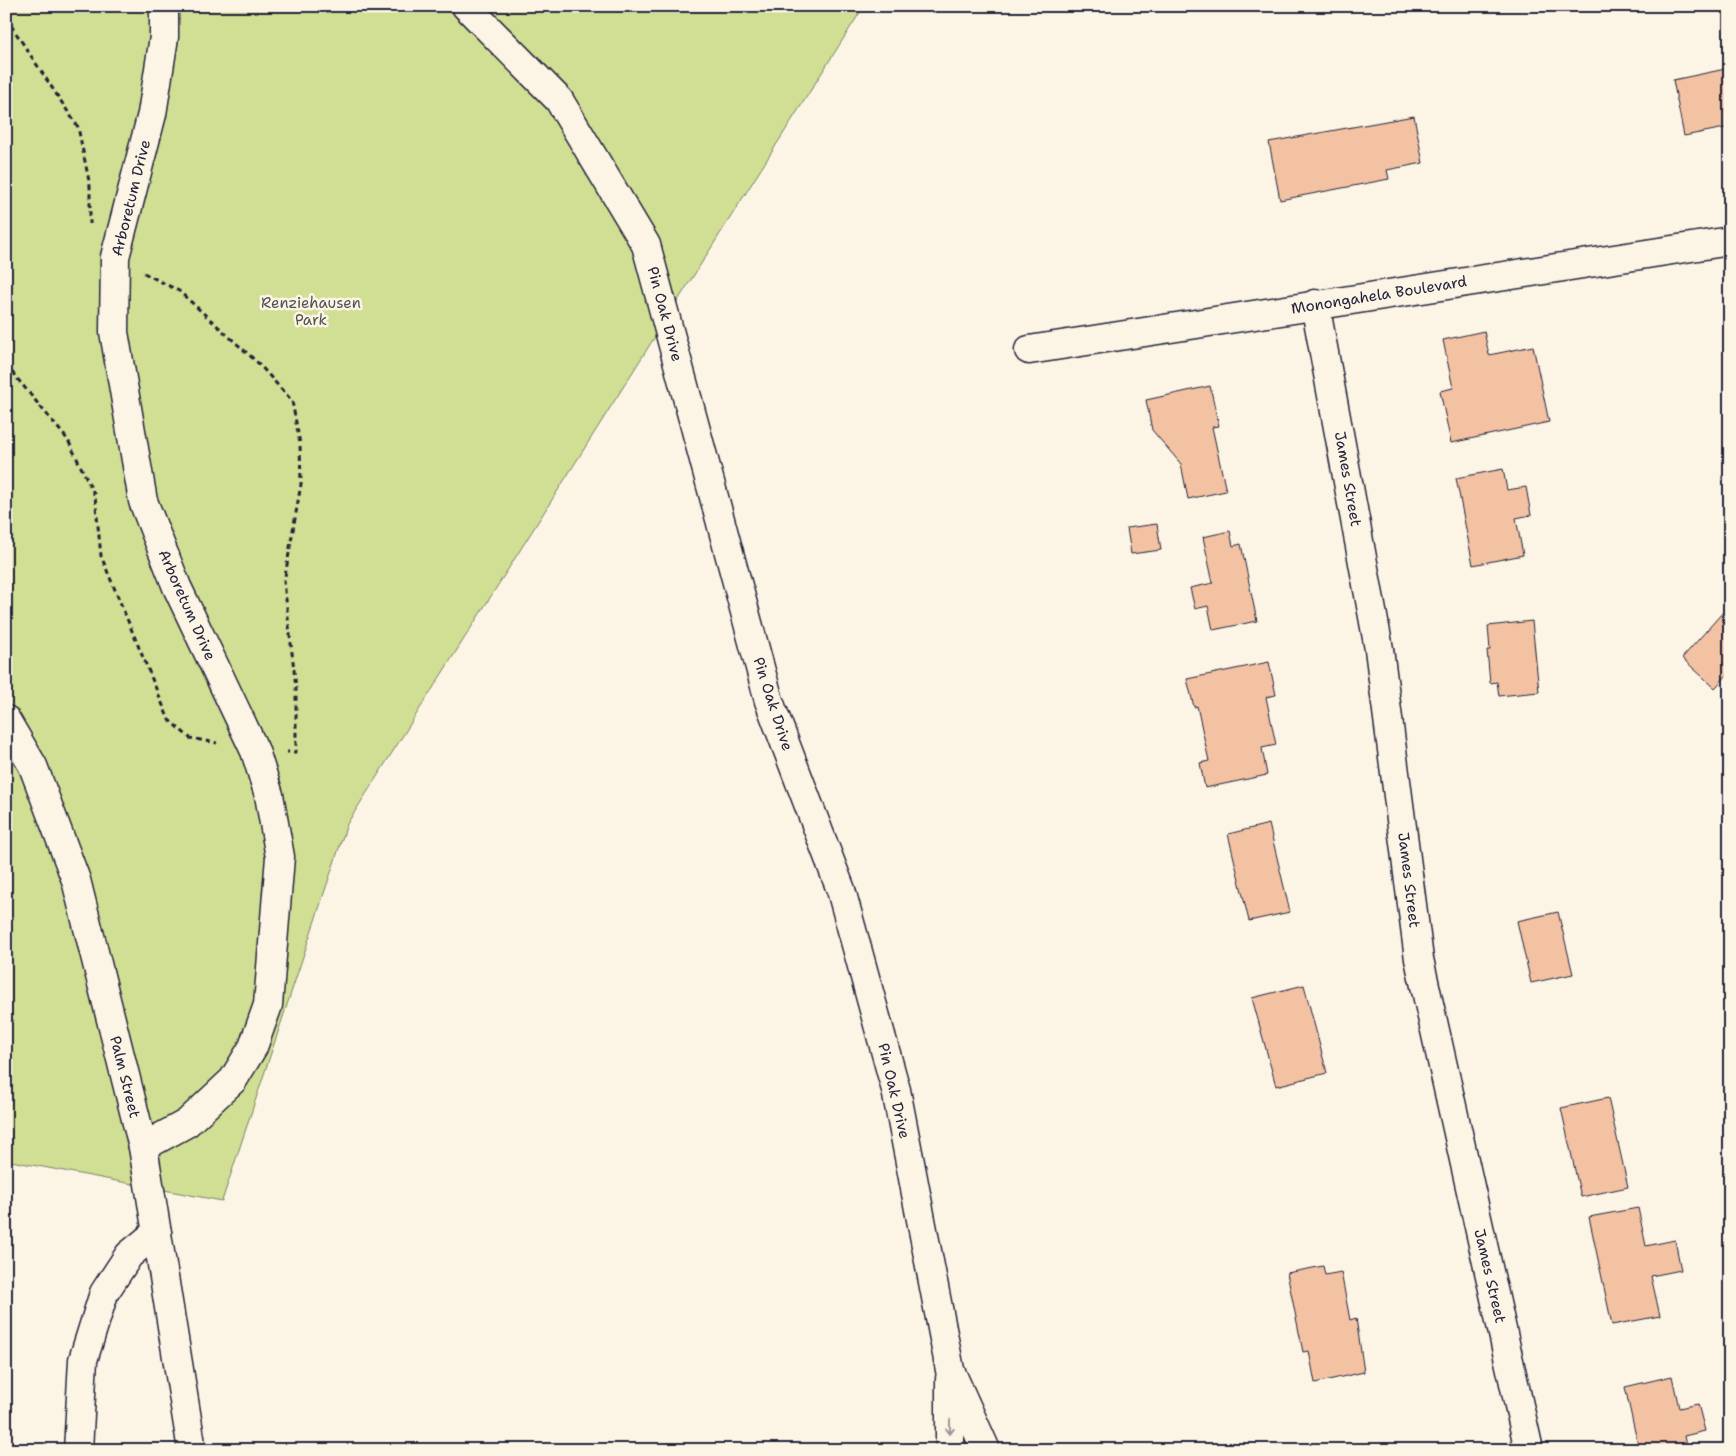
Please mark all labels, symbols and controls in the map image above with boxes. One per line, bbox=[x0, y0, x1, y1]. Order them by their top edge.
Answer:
street label: Arboretum Drive bbox=[107, 138, 155, 258]
street label: Pin Oak Drive bbox=[643, 264, 687, 364]
street label: Monongahela Boulevard bbox=[1290, 271, 1469, 319]
park label: Renziehausen Park bbox=[261, 293, 361, 330]
street label: James Street bbox=[1330, 430, 1366, 528]
street label: Arboretum Drive bbox=[154, 546, 220, 664]
street label: Pin Oak Drive bbox=[748, 655, 798, 753]
street label: James Street bbox=[1393, 831, 1425, 929]
street label: Palm Street bbox=[105, 1034, 145, 1120]
street label: Pin Oak Drive bbox=[873, 1041, 915, 1141]
street label: James Street bbox=[1469, 1227, 1511, 1325]
one-way arrow bbox=[945, 1418, 955, 1435]

